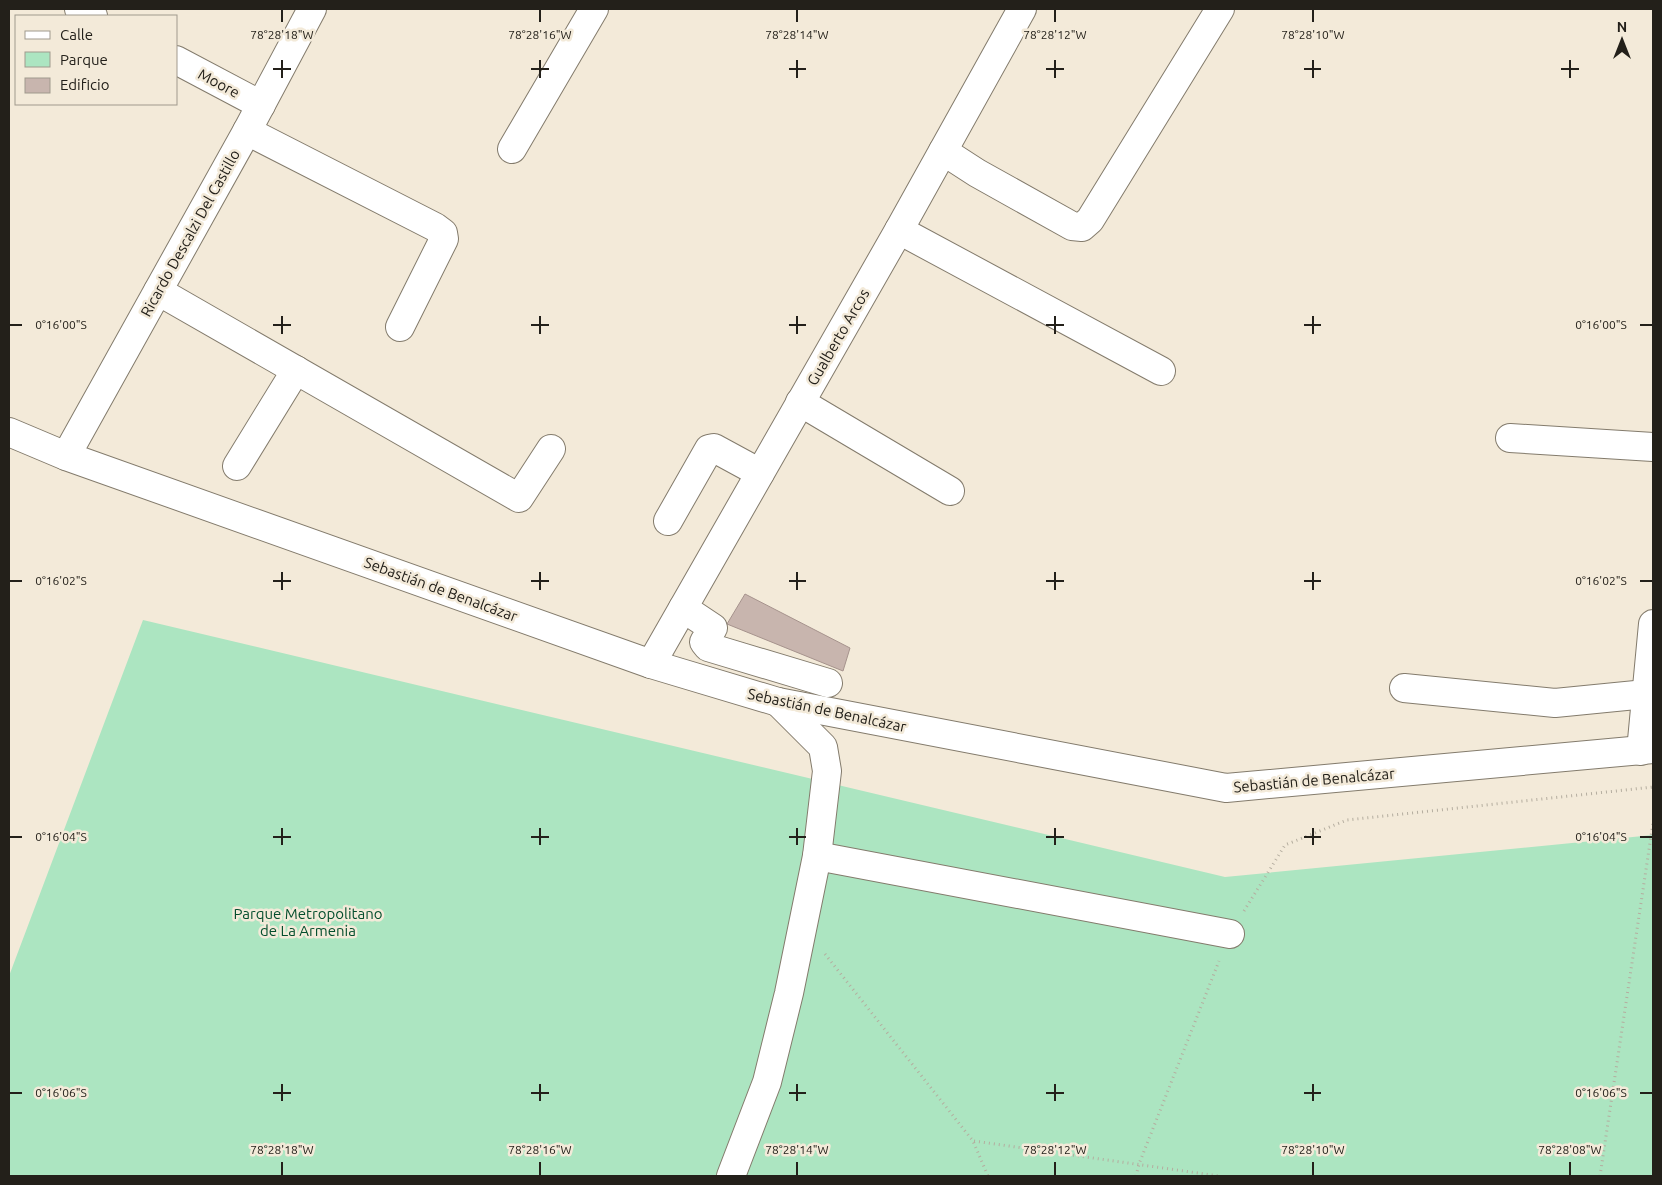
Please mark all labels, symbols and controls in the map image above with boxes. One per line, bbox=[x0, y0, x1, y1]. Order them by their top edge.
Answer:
legend bbox=[15, 15, 178, 105]
north arrow bbox=[1597, 15, 1647, 65]
text: N bbox=[1617, 19, 1627, 35]
text: Calle bbox=[60, 26, 93, 43]
text: 78°28'18"W bbox=[250, 28, 314, 41]
text: 78°28'16"W bbox=[508, 28, 572, 41]
text: 78°28'14"W bbox=[765, 28, 829, 41]
text: 78°28'12"W bbox=[1023, 28, 1087, 41]
text: 78°28'10"W bbox=[1281, 28, 1345, 41]
text: Parque bbox=[60, 51, 108, 68]
street label: Moore bbox=[195, 65, 243, 101]
text: Edificio bbox=[60, 76, 109, 93]
street label: Ricardo Descalzi Del Castillo bbox=[137, 147, 243, 319]
street label: Gualberto Arcos bbox=[803, 286, 873, 388]
text: 0°16'00"S bbox=[35, 318, 87, 331]
text: 0°16'00"S bbox=[1575, 318, 1627, 331]
street label: Sebastián de Benalcázar bbox=[362, 553, 520, 625]
text: 0°16'02"S bbox=[35, 574, 87, 587]
text: 0°16'02"S bbox=[1575, 574, 1627, 587]
street label: Sebastián de Benalcázar bbox=[746, 685, 908, 735]
street label: Sebastián de Benalcázar bbox=[1233, 764, 1396, 796]
text: 0°16'04"S bbox=[35, 830, 87, 843]
text: 0°16'04"S bbox=[1575, 830, 1627, 843]
park label: Parque Metropolitano de La Armenia bbox=[234, 905, 382, 939]
text: 0°16'06"S bbox=[35, 1086, 87, 1099]
text: 0°16'06"S bbox=[1575, 1086, 1627, 1099]
text: 78°28'18"W bbox=[250, 1143, 314, 1156]
text: 78°28'16"W bbox=[508, 1143, 572, 1156]
text: 78°28'14"W bbox=[765, 1143, 829, 1156]
text: 78°28'12"W bbox=[1023, 1143, 1087, 1156]
text: 78°28'10"W bbox=[1281, 1143, 1345, 1156]
text: 78°28'08"W bbox=[1538, 1143, 1602, 1156]

